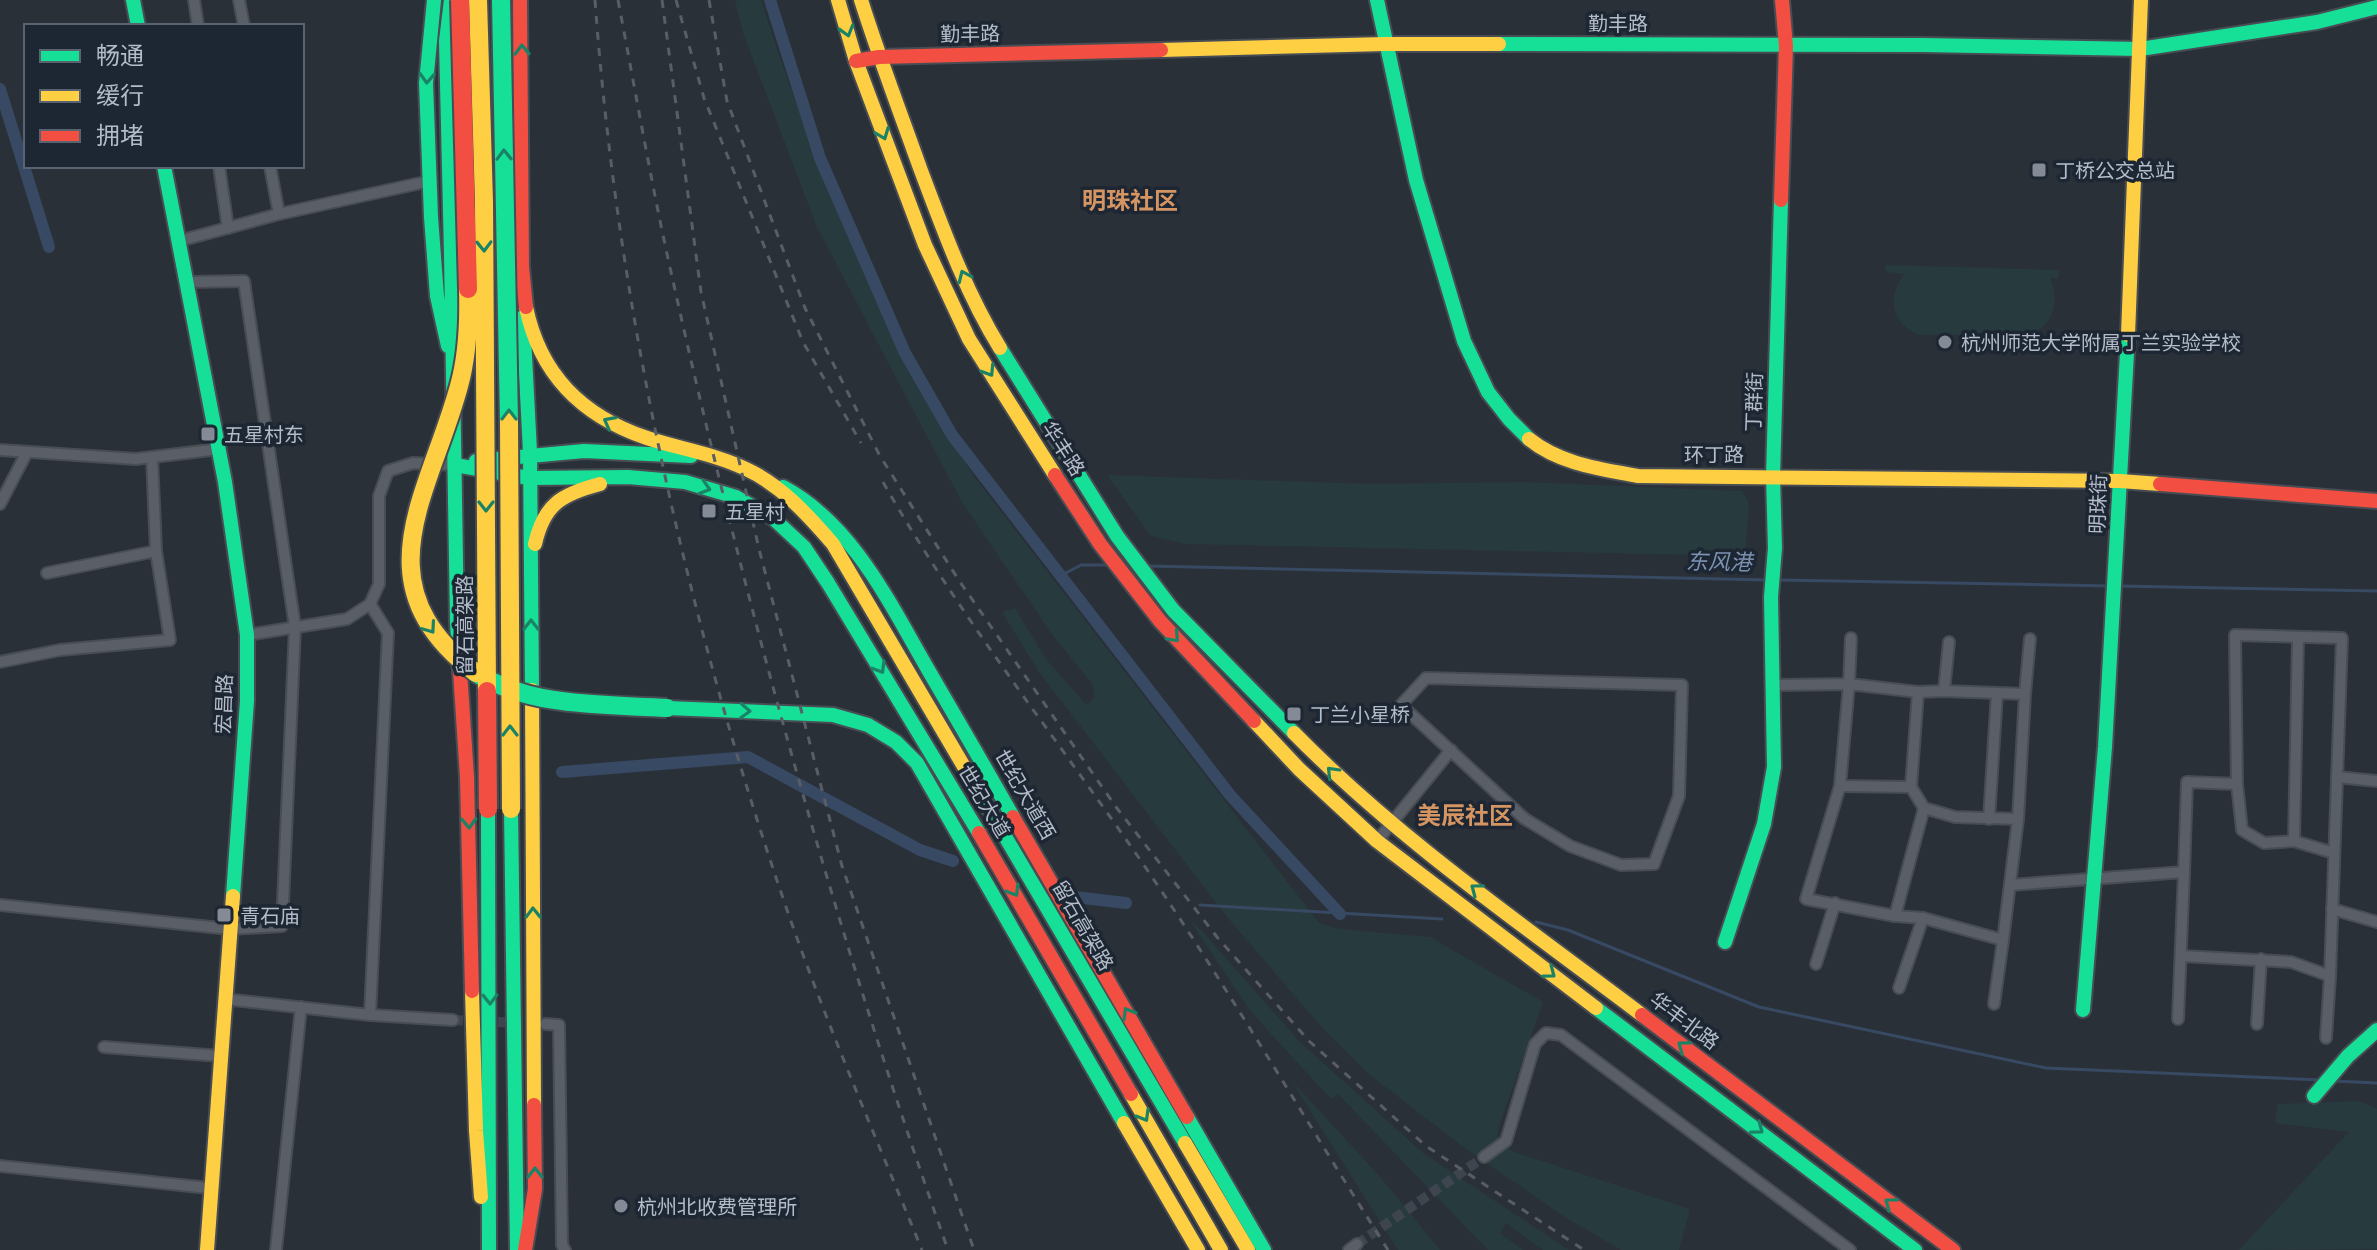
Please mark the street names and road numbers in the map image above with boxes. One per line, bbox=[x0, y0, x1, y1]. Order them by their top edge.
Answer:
street label: 勤丰路 bbox=[1588, 11, 1648, 35]
street label: 勤丰路 bbox=[940, 20, 1000, 46]
street label: 丁群街 bbox=[1740, 372, 1766, 432]
street label: 华丰路 bbox=[1038, 416, 1090, 480]
street label: 环丁路 bbox=[1684, 442, 1744, 466]
street label: 明珠街 bbox=[2084, 474, 2110, 534]
street label: 留石高架路 bbox=[452, 575, 476, 675]
street label: 宏昌路 bbox=[210, 674, 236, 734]
street label: 世纪大道西 bbox=[991, 745, 1061, 843]
street label: 世纪大道 bbox=[954, 761, 1016, 841]
street label: 留石高架路 bbox=[1049, 876, 1119, 974]
street label: 华丰北路 bbox=[1646, 986, 1724, 1054]

